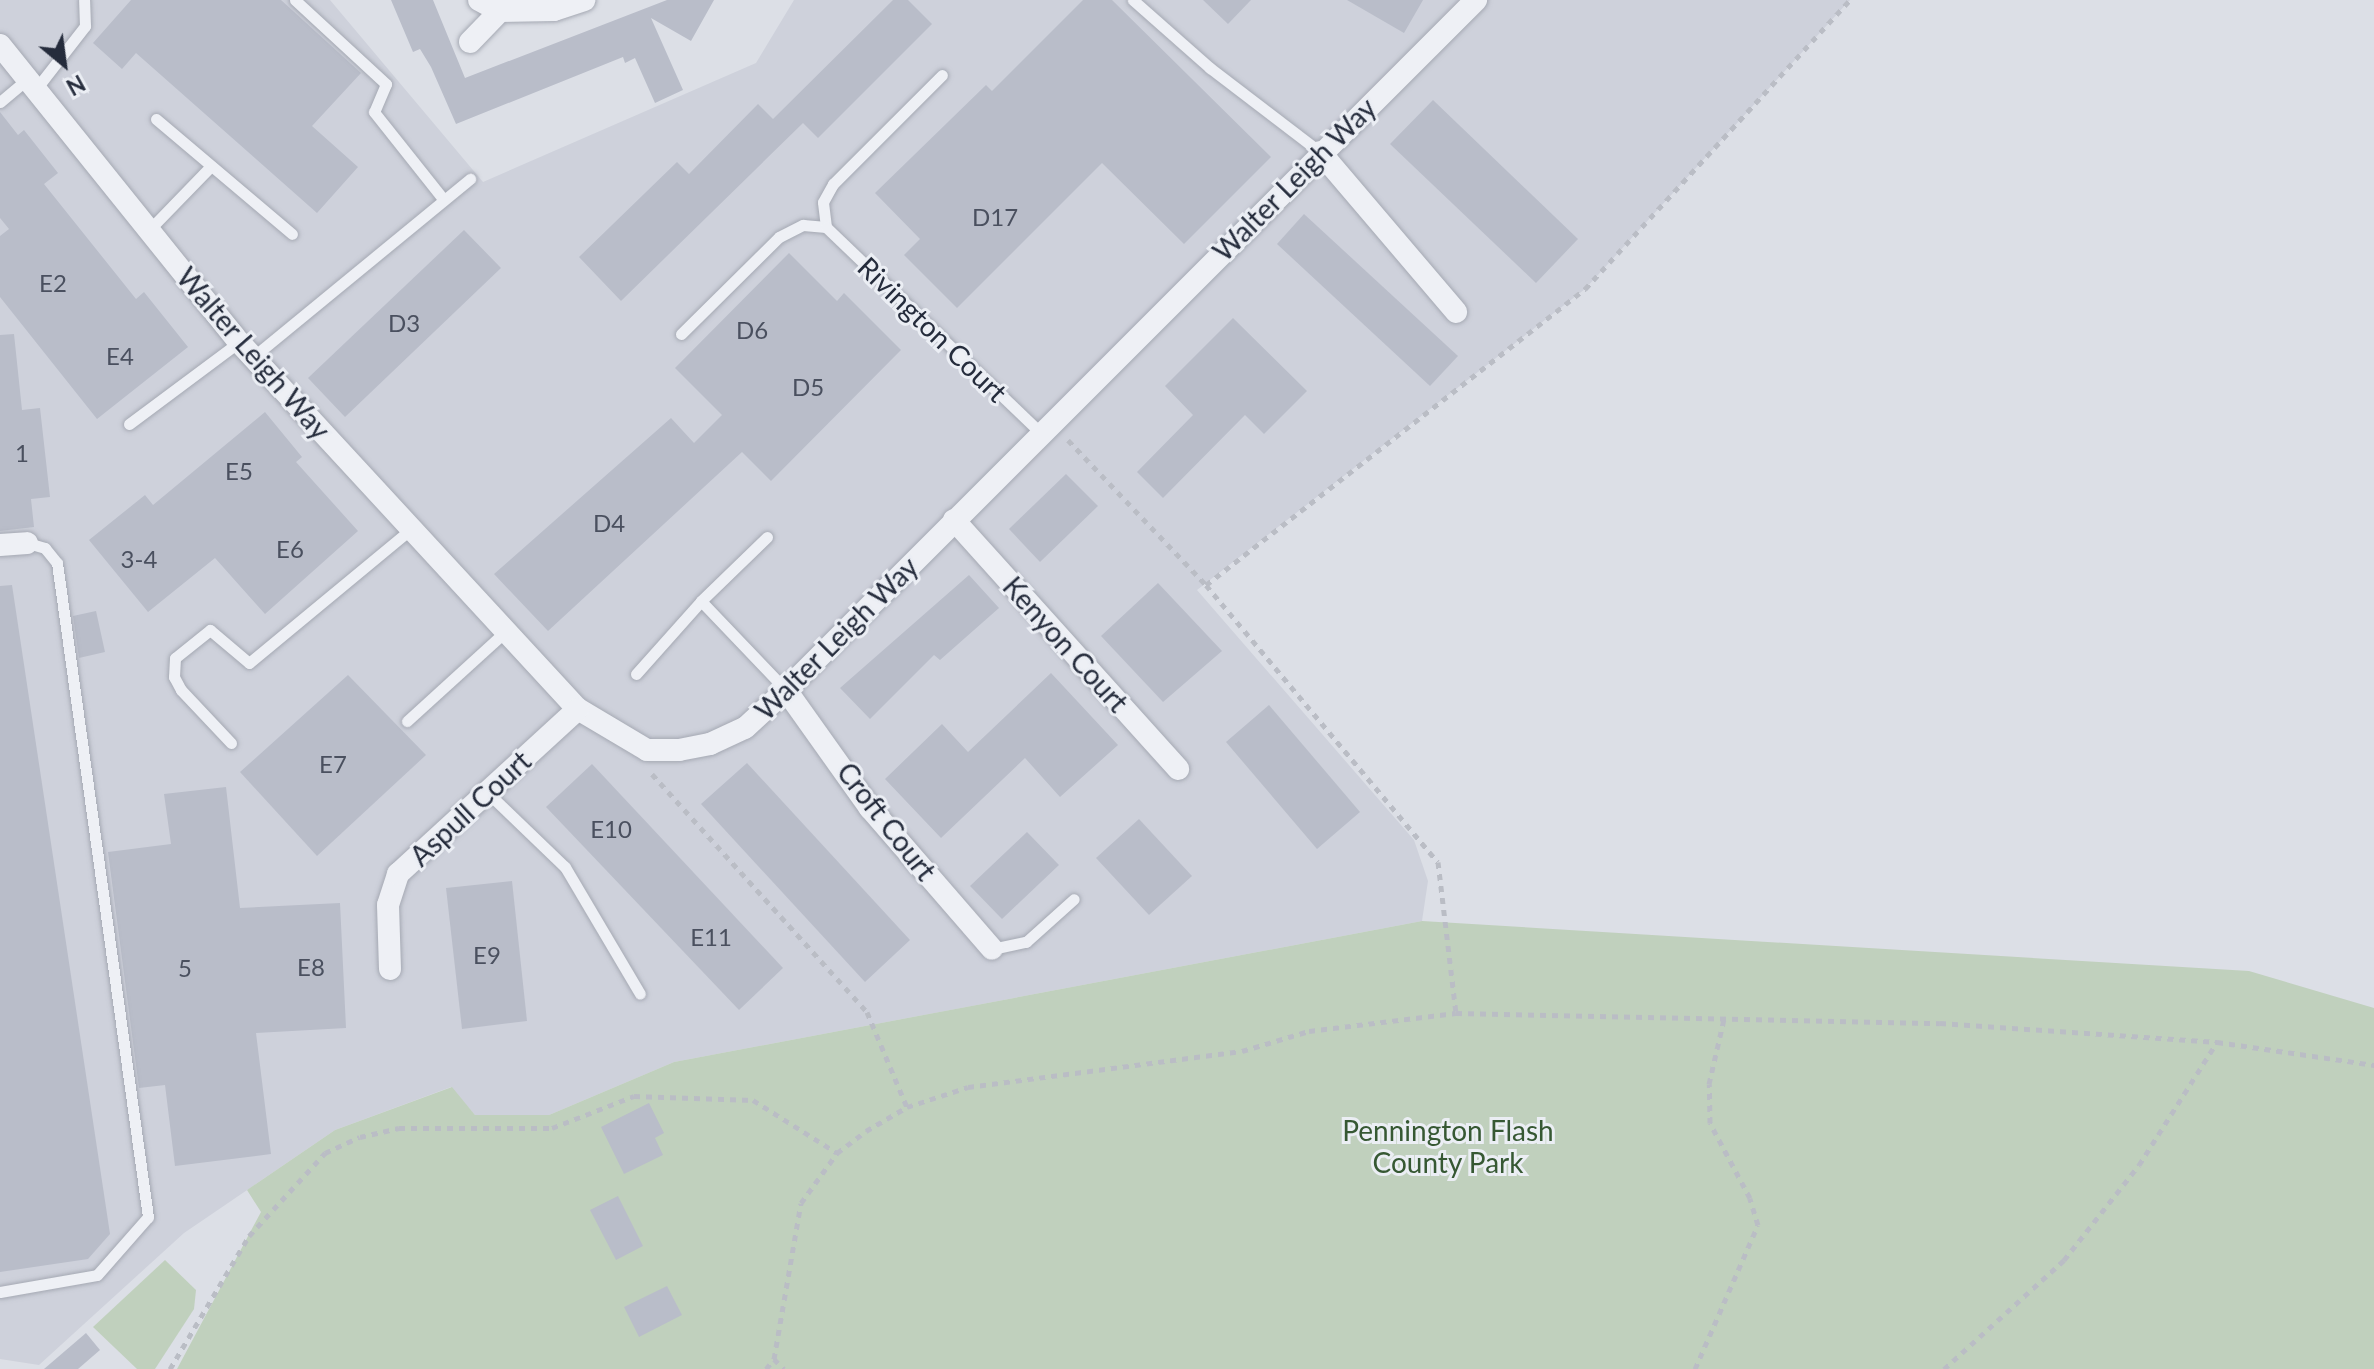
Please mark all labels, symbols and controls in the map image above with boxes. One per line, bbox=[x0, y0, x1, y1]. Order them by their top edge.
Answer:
north arrow bbox=[24, 24, 104, 104]
text: N bbox=[62, 70, 90, 101]
street label: Walter Leigh Way bbox=[1205, 90, 1383, 268]
house number: D17 bbox=[972, 203, 1018, 231]
street label: Rivington Court bbox=[851, 249, 1015, 409]
street label: Walter Leigh Way bbox=[170, 260, 338, 446]
house number: E2 bbox=[39, 269, 67, 297]
house number: D3 bbox=[388, 309, 420, 337]
house number: D6 bbox=[736, 316, 768, 344]
house number: E4 bbox=[106, 342, 134, 370]
house number: D5 bbox=[792, 373, 824, 401]
house number: 1 bbox=[15, 439, 29, 467]
house number: E5 bbox=[225, 457, 253, 485]
house number: D4 bbox=[593, 509, 625, 537]
house number: E6 bbox=[276, 535, 304, 563]
house number: 3-4 bbox=[121, 545, 157, 573]
street label: Walter Leigh Way bbox=[747, 549, 925, 727]
street label: Kenyon Court bbox=[997, 569, 1135, 719]
street label: Aspull Court bbox=[403, 744, 537, 872]
house number: E7 bbox=[319, 750, 347, 778]
street label: Croft Court bbox=[831, 755, 943, 887]
house number: E10 bbox=[590, 815, 632, 843]
house number: E11 bbox=[690, 923, 732, 951]
house number: E9 bbox=[473, 941, 501, 969]
house number: E8 bbox=[297, 953, 325, 981]
house number: 5 bbox=[178, 954, 192, 982]
park label: Pennington Flash County Park bbox=[1342, 1113, 1554, 1179]

